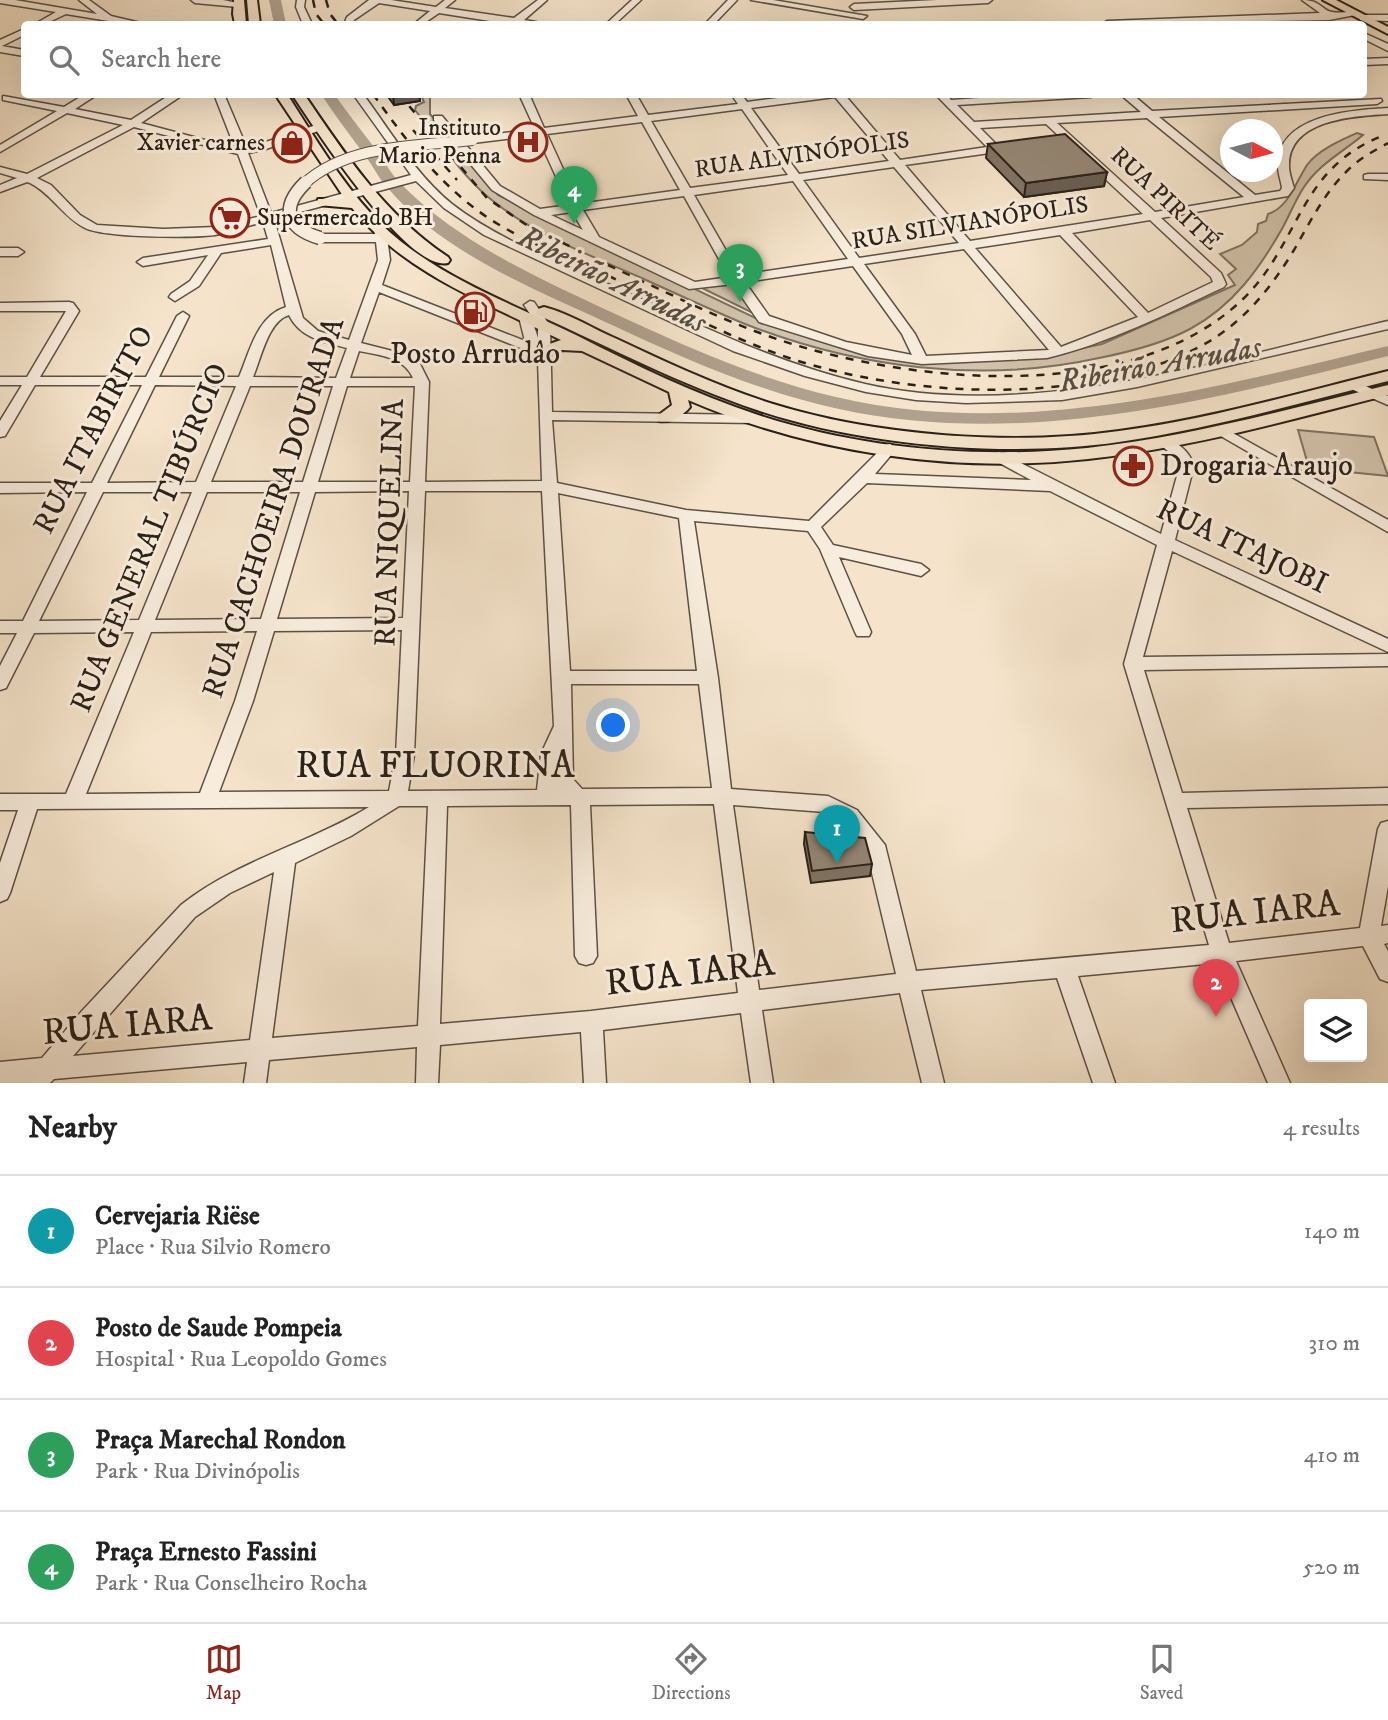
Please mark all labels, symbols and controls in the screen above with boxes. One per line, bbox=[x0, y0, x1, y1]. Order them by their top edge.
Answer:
search box bbox=[21, 21, 1367, 98]
icon: search bbox=[45, 41, 83, 79]
text: Search here bbox=[101, 43, 221, 76]
place label: Instituto Mario Penna bbox=[378, 113, 502, 171]
north arrow bbox=[1220, 119, 1283, 182]
hospital icon: Instituto Mario Penna bbox=[507, 121, 549, 163]
shop icon: Xavier carnes bbox=[271, 122, 313, 164]
street label: RUA ALVINÓPOLIS bbox=[692, 124, 911, 185]
place label: Xavier carnes bbox=[137, 128, 265, 158]
street label: RUA PIRITÉ bbox=[1104, 141, 1226, 257]
pin: 4 bbox=[551, 166, 597, 224]
street label: RUA SILVIANÓPOLIS bbox=[849, 188, 1091, 257]
supermarket icon: Supermercado BH bbox=[209, 197, 251, 239]
place label: Supermercado BH bbox=[257, 203, 433, 233]
water label: Ribeirão Arrudas bbox=[510, 217, 714, 344]
pin: 3 bbox=[717, 244, 763, 302]
fuel station icon: Posto Arrudâo bbox=[454, 291, 496, 333]
street label: RUA CACHOEIRA DOURADA bbox=[195, 312, 353, 703]
street label: RUA ITABIRITO bbox=[26, 320, 162, 540]
water label: Ribeirão Arrudas bbox=[1054, 327, 1266, 403]
place label: Posto Arrudâo bbox=[390, 336, 560, 373]
street label: RUA GENERAL TIBÚRCIO bbox=[61, 358, 237, 718]
street label: RUA NIQUELINA bbox=[367, 398, 413, 647]
pharmacy icon: Drogaria Araujo bbox=[1112, 445, 1154, 487]
place label: Drogaria Araujo bbox=[1160, 448, 1353, 485]
street label: RUA ITAJOBI bbox=[1151, 491, 1333, 603]
your location bbox=[596, 708, 630, 742]
street label: RUA FLUORINA bbox=[295, 743, 575, 790]
pin: 1 bbox=[814, 805, 860, 863]
street label: RUA IARA bbox=[1168, 881, 1343, 945]
street label: RUA IARA bbox=[603, 940, 778, 1008]
pin: 2 bbox=[1193, 959, 1239, 1017]
street label: RUA IARA bbox=[40, 995, 214, 1057]
map controls bbox=[1304, 999, 1367, 1062]
button: layers bbox=[1304, 999, 1367, 1062]
text: Nearby bbox=[28, 1110, 117, 1147]
text: 4 results bbox=[1283, 1114, 1360, 1143]
text: Cervejaria Riëse bbox=[95, 1200, 260, 1233]
text: 1 bbox=[47, 1217, 55, 1246]
text: 140 m bbox=[1304, 1217, 1360, 1246]
text: Place · Rua Silvio Romero bbox=[95, 1233, 331, 1262]
text: Posto de Saude Pompeia bbox=[95, 1312, 342, 1345]
text: 2 bbox=[45, 1329, 57, 1358]
text: 310 m bbox=[1308, 1329, 1360, 1358]
text: Hospital · Rua Leopoldo Gomes bbox=[95, 1345, 387, 1374]
text: Praça Marechal Rondon bbox=[95, 1424, 346, 1457]
text: 3 bbox=[47, 1441, 55, 1470]
text: 410 m bbox=[1304, 1441, 1360, 1470]
text: Park · Rua Divinópolis bbox=[95, 1457, 300, 1486]
text: Praça Ernesto Fassini bbox=[95, 1536, 317, 1569]
text: 4 bbox=[44, 1553, 58, 1582]
text: 520 m bbox=[1303, 1553, 1360, 1582]
text: Park · Rua Conselheiro Rocha bbox=[95, 1569, 367, 1598]
tab: Map bbox=[205, 1640, 243, 1705]
tab: Directions bbox=[652, 1640, 731, 1705]
tab: Saved bbox=[1140, 1640, 1183, 1705]

